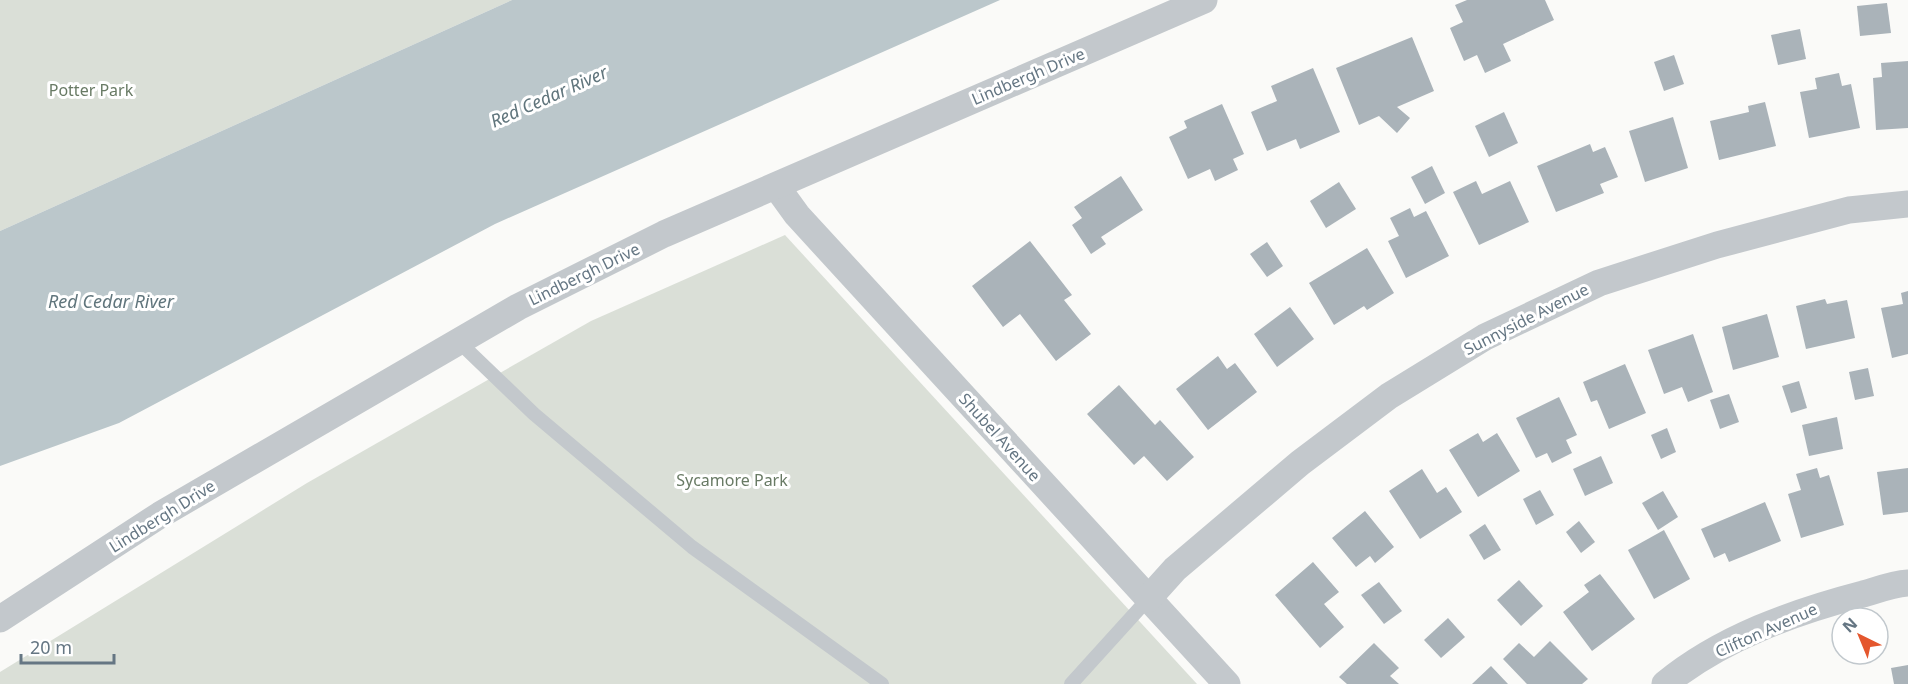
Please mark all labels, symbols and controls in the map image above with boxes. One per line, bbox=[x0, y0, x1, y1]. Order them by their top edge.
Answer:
street label: Lindbergh Drive bbox=[968, 42, 1088, 110]
water label: Red Cedar River bbox=[486, 59, 612, 133]
park label: Potter Park bbox=[49, 79, 134, 101]
street label: Lindbergh Drive bbox=[525, 238, 643, 310]
street label: Sunnyside Avenue bbox=[1460, 278, 1592, 360]
water label: Red Cedar River bbox=[48, 289, 175, 313]
street label: Shubel Avenue bbox=[954, 388, 1046, 486]
park label: Sycamore Park bbox=[676, 469, 788, 491]
street label: Lindbergh Drive bbox=[105, 475, 219, 557]
street label: Clifton Avenue bbox=[1711, 598, 1821, 662]
north arrow bbox=[1830, 606, 1890, 666]
text: N bbox=[1838, 613, 1862, 638]
scale bar bbox=[21, 627, 114, 665]
text: 20 m bbox=[30, 635, 72, 659]

